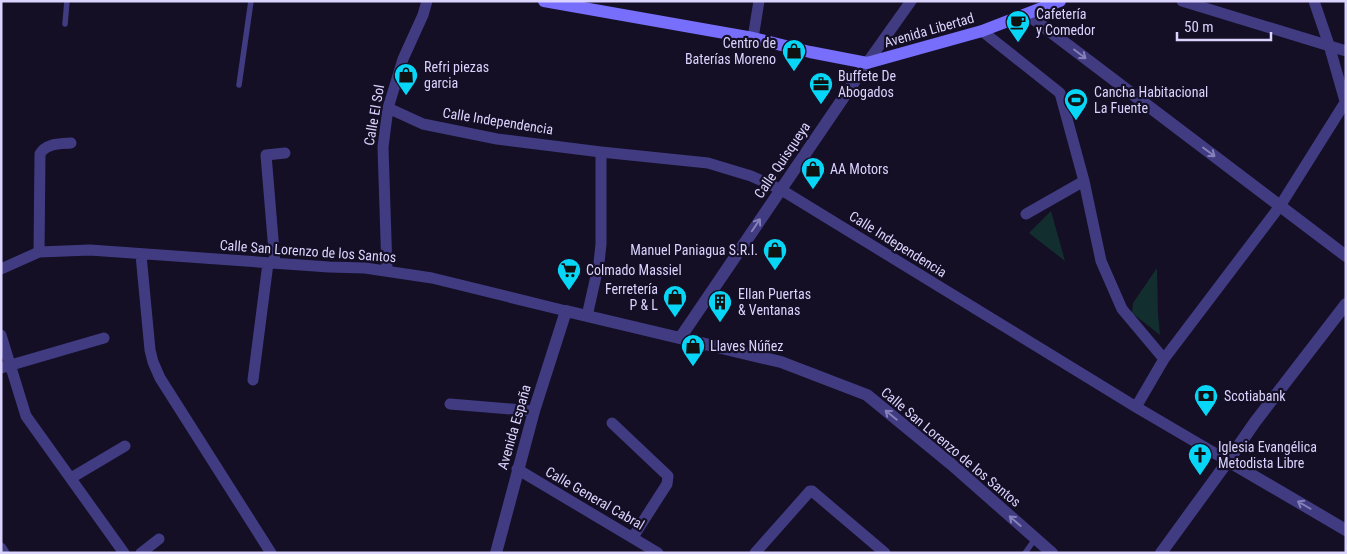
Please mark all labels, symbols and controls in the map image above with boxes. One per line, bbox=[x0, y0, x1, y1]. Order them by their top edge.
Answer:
place label: Cafetería y Comedor bbox=[1036, 6, 1095, 38]
cafe icon: Cafetería y Comedor bbox=[1005, 9, 1031, 43]
street label: Avenida Libertad bbox=[882, 10, 976, 50]
scale bar bbox=[1177, 10, 1271, 42]
text: 50 m bbox=[1184, 18, 1214, 36]
place label: Centro de Baterías Moreno bbox=[685, 35, 776, 67]
shop icon: Centro de Baterías Moreno bbox=[781, 38, 807, 72]
one-way arrow bbox=[1073, 48, 1086, 59]
place label: Refri piezas garcia bbox=[424, 59, 489, 91]
shop icon: Refri piezas garcia bbox=[393, 62, 419, 96]
place label: Buffete De Abogados bbox=[838, 68, 897, 100]
office icon: Buffete De Abogados bbox=[808, 71, 834, 105]
street label: Calle El Sol bbox=[361, 83, 387, 147]
place label: Cancha Habitacional La Fuente bbox=[1094, 84, 1208, 116]
sports icon: Cancha Habitacional La Fuente bbox=[1063, 87, 1089, 121]
street label: Calle Independencia bbox=[442, 104, 554, 138]
street label: Calle Quisqueya bbox=[751, 119, 813, 201]
one-way arrow bbox=[1203, 146, 1216, 157]
shop icon: AA Motors bbox=[800, 156, 826, 190]
place label: AA Motors bbox=[830, 161, 889, 177]
street label: Calle Independencia bbox=[846, 208, 950, 280]
one-way arrow bbox=[751, 218, 761, 232]
street label: Calle San Lorenzo de los Santos bbox=[219, 237, 397, 265]
shop icon: Manuel Paniagua S.R.I. bbox=[762, 237, 788, 271]
place label: Manuel Paniagua S.R.I. bbox=[630, 242, 758, 258]
supermarket icon: Colmado Massiel bbox=[556, 257, 582, 291]
place label: Colmado Massiel bbox=[586, 262, 682, 278]
place label: Ferretería P & L bbox=[605, 281, 658, 313]
shop icon: Ferretería P & L bbox=[662, 284, 688, 318]
place label: Ellan Puertas & Ventanas bbox=[738, 286, 811, 318]
building icon: Ellan Puertas & Ventanas bbox=[707, 289, 733, 323]
shop icon: Llaves Núñez bbox=[680, 333, 706, 367]
place label: Llaves Núñez bbox=[710, 338, 783, 354]
street label: Avenida España bbox=[494, 383, 534, 471]
bank icon: Scotiabank bbox=[1193, 383, 1219, 417]
street label: Calle San Lorenzo de los Santos bbox=[878, 384, 1024, 510]
place label: Scotiabank bbox=[1224, 388, 1286, 404]
one-way arrow bbox=[885, 410, 898, 421]
place label: Iglesia Evangélica Metodista Libre bbox=[1218, 439, 1317, 471]
church icon: Iglesia Evangélica Metodista Libre bbox=[1187, 442, 1213, 476]
street label: Calle General Cabral bbox=[543, 463, 647, 533]
one-way arrow bbox=[1297, 500, 1311, 510]
one-way arrow bbox=[1008, 515, 1021, 527]

